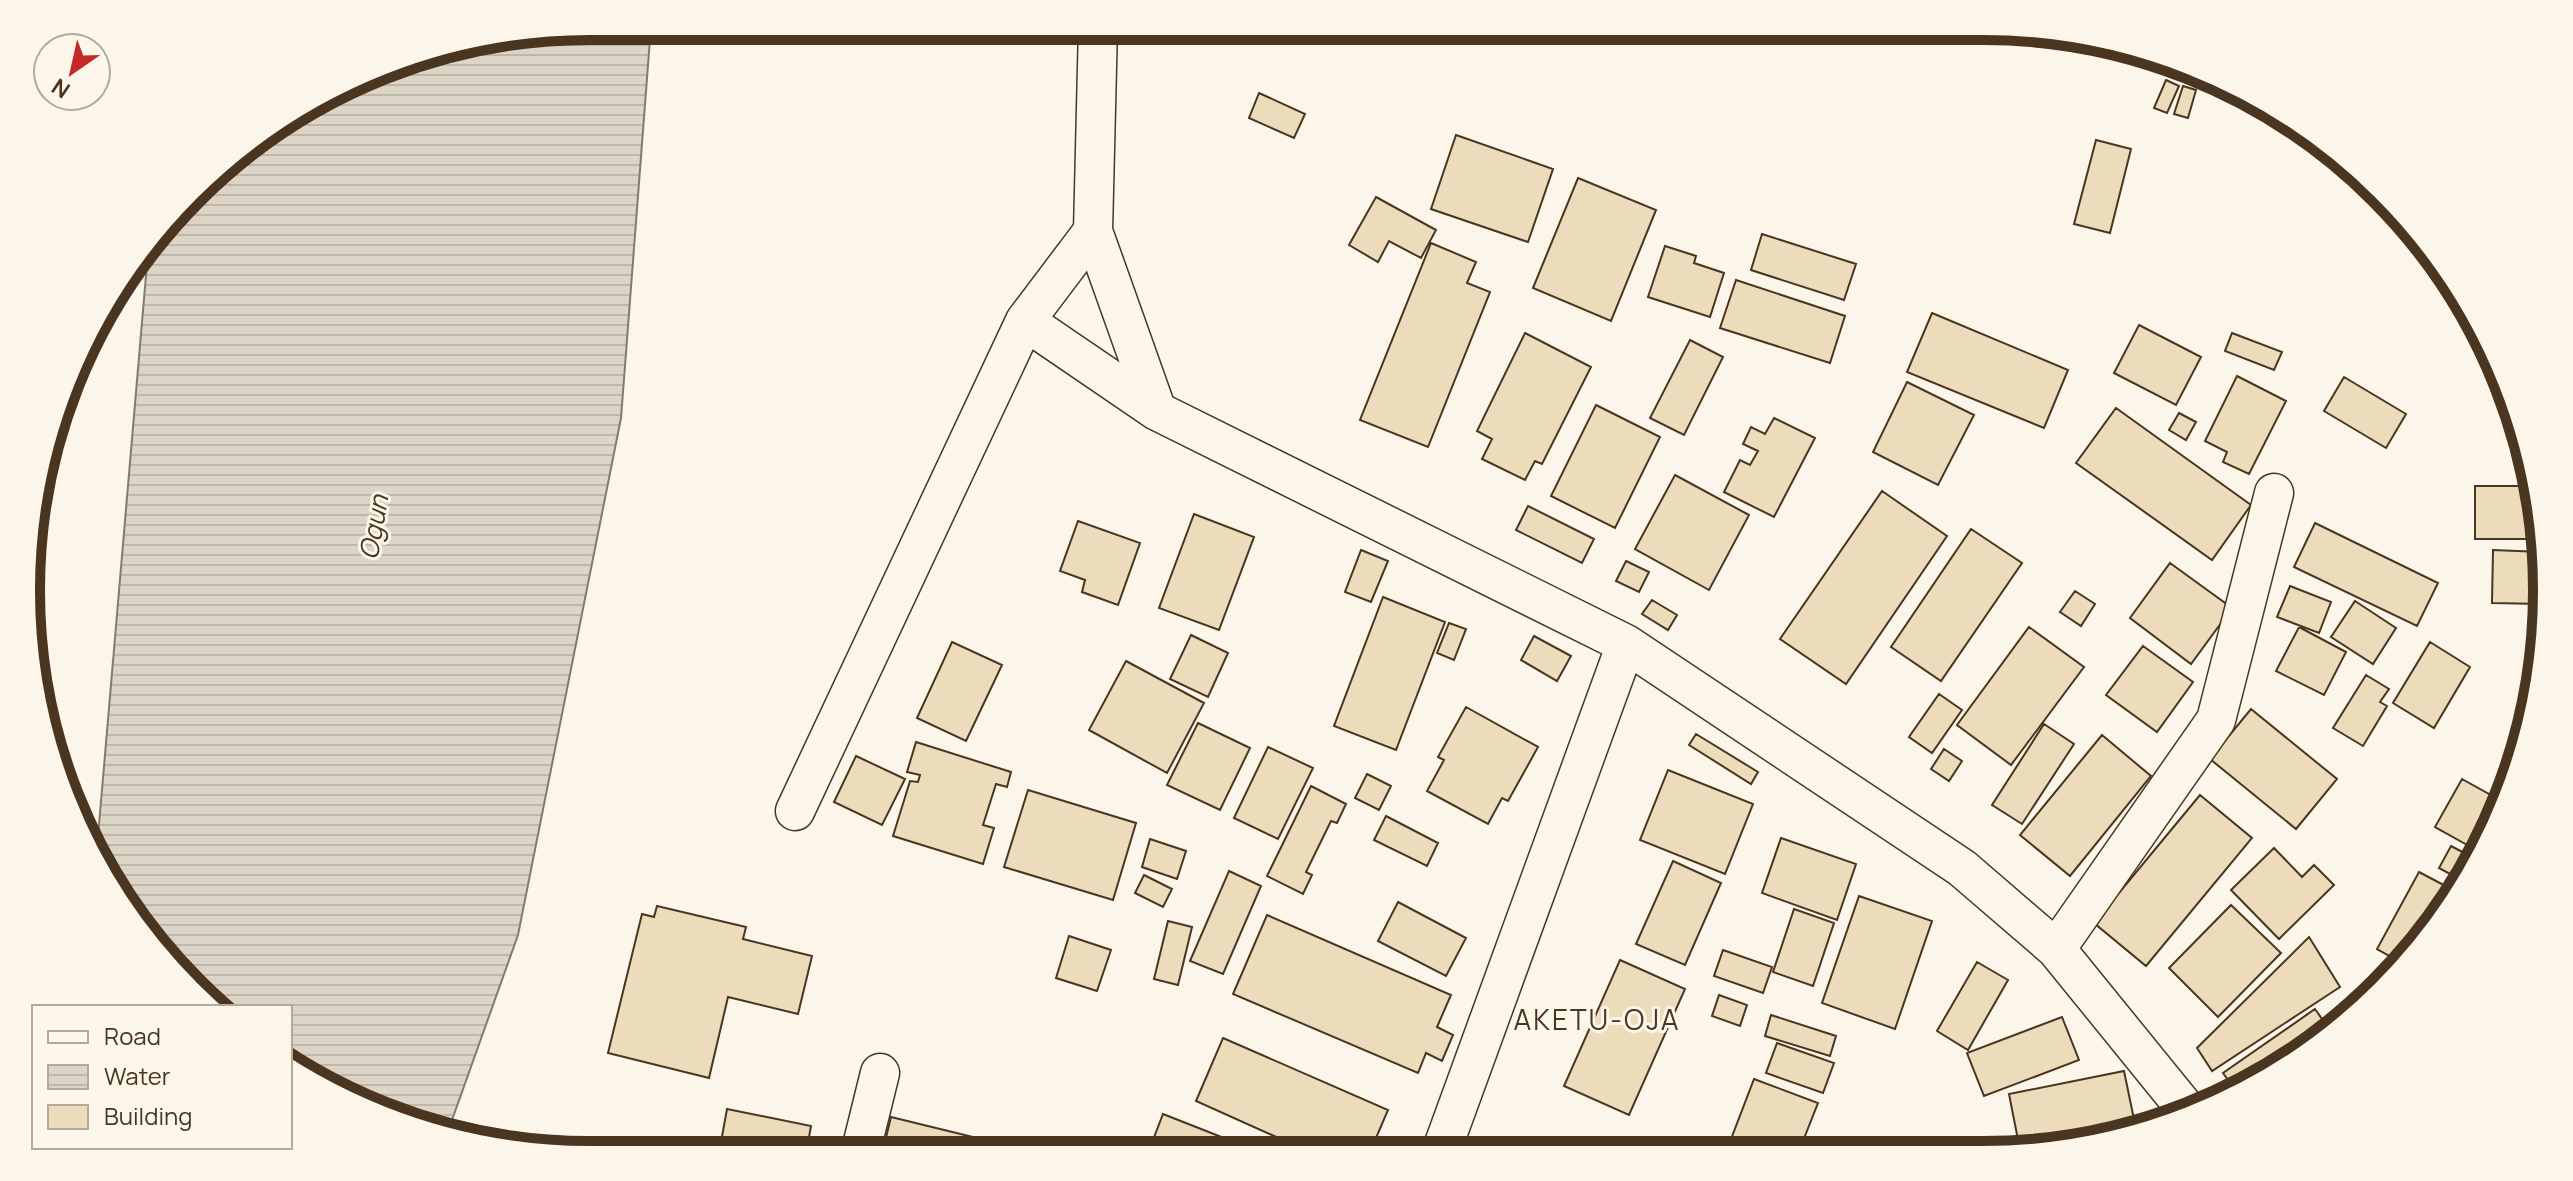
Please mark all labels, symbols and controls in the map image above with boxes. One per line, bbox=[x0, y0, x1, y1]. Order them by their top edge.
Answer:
north arrow bbox=[32, 32, 112, 112]
text: N bbox=[46, 72, 76, 105]
water label: Ogun bbox=[350, 490, 397, 562]
district label: AKETU-OJA bbox=[1514, 1000, 1680, 1038]
legend bbox=[32, 1005, 292, 1149]
text: Road bbox=[104, 1019, 161, 1052]
text: Water bbox=[104, 1059, 171, 1092]
text: Building bbox=[104, 1099, 192, 1132]

